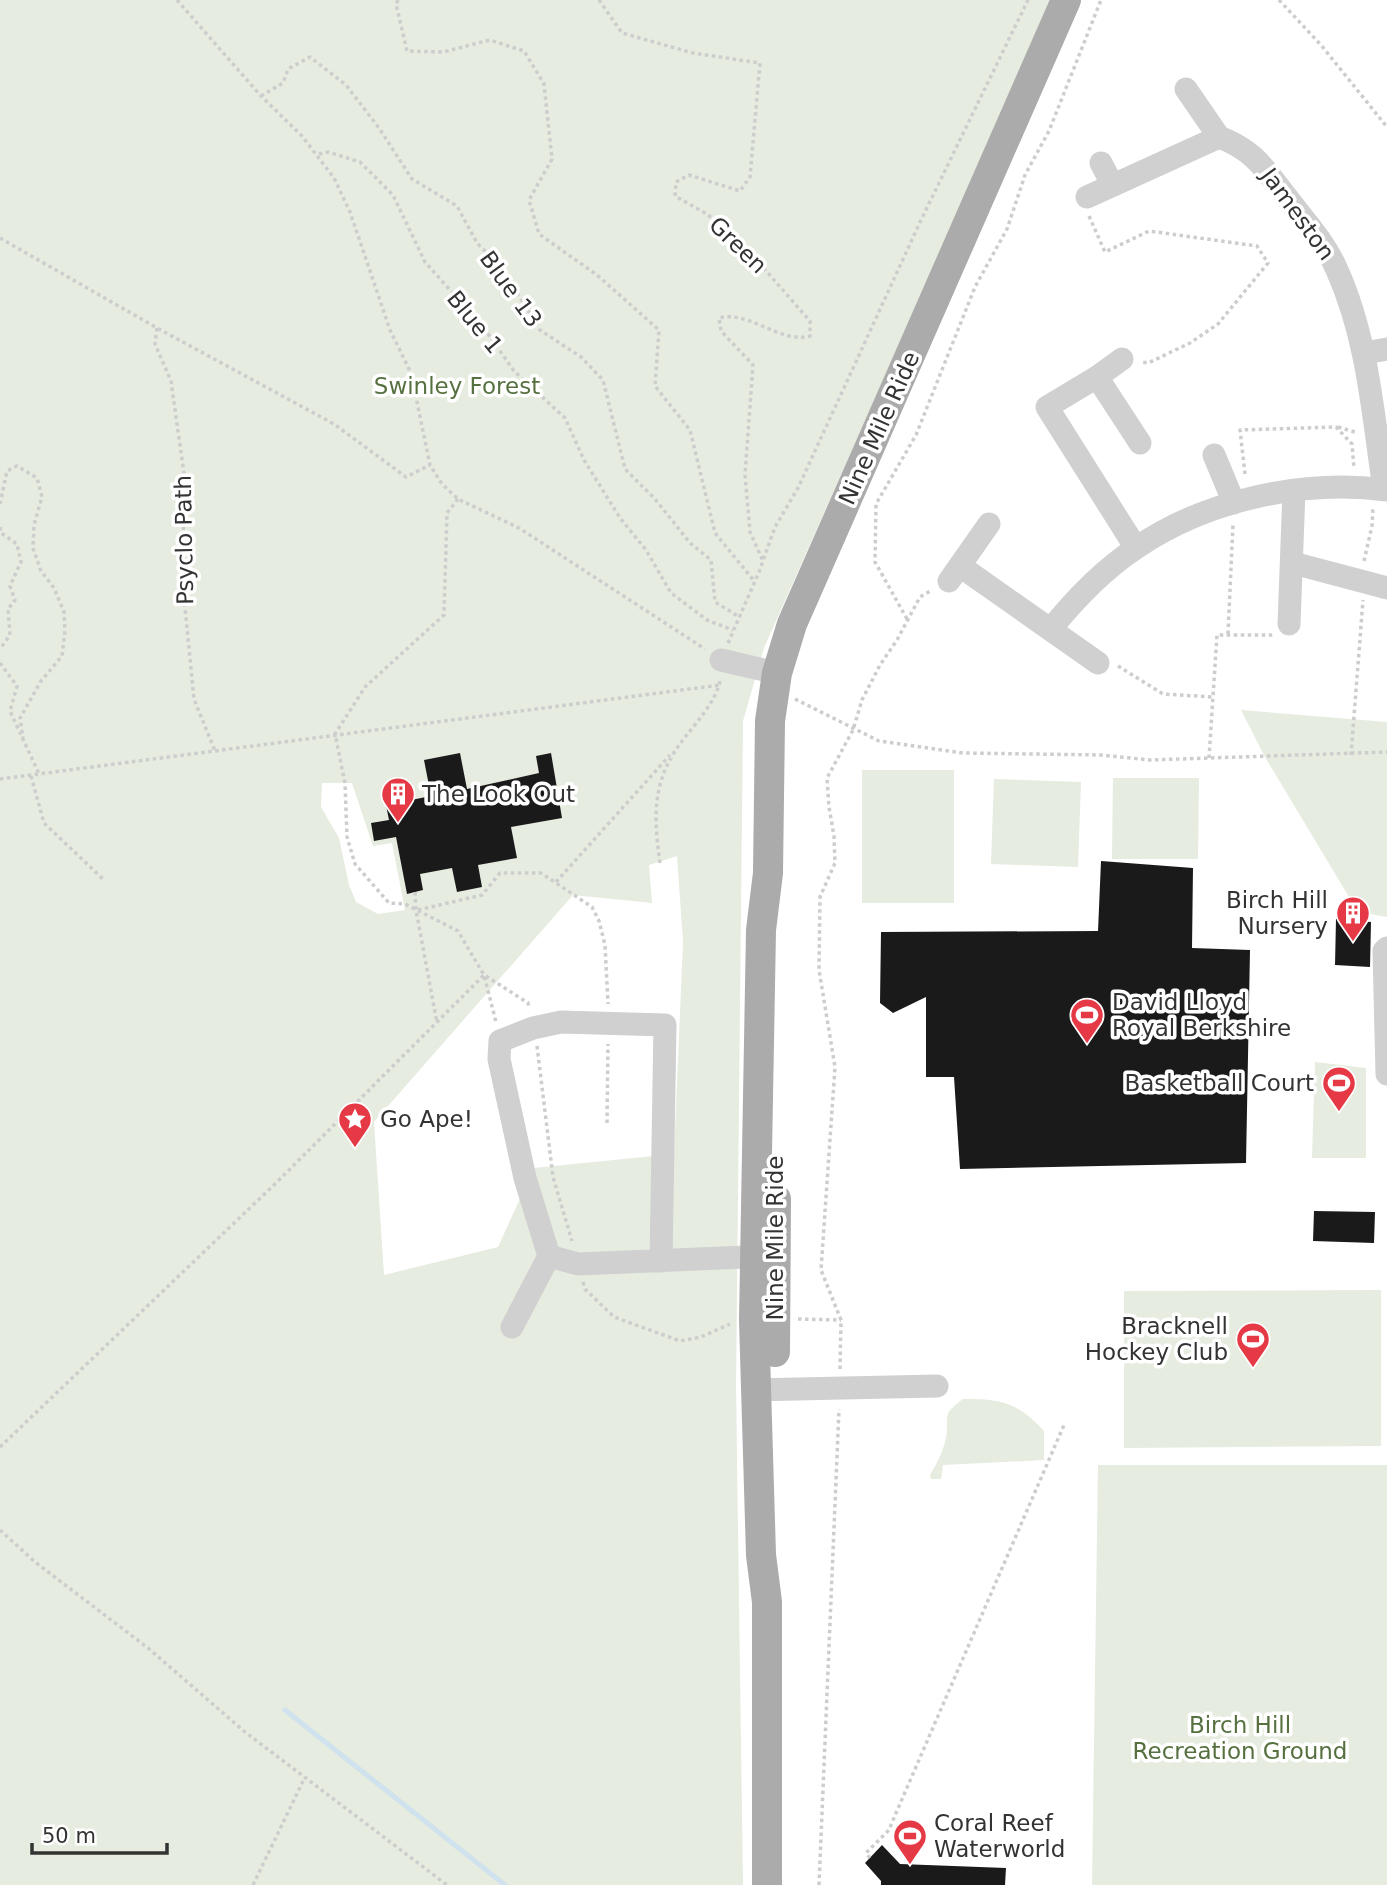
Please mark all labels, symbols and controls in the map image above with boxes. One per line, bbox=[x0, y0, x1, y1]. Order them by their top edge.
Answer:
street label: Jameston bbox=[1255, 161, 1340, 265]
street label: Green bbox=[704, 211, 772, 279]
street label: Blue 13 bbox=[474, 246, 548, 332]
street label: Blue 1 bbox=[441, 285, 509, 359]
street label: Nine Mile Ride bbox=[834, 347, 924, 509]
park label: Swinley Forest bbox=[374, 373, 540, 399]
street label: Psyclo Path bbox=[170, 475, 198, 605]
building icon: The Look Out bbox=[379, 775, 417, 824]
place label: The Look Out bbox=[421, 781, 575, 807]
place label: Birch Hill Nursery bbox=[1226, 887, 1328, 939]
building icon: Birch Hill Nursery bbox=[1334, 894, 1372, 943]
place label: David Lloyd Royal Berkshire bbox=[1112, 989, 1291, 1041]
sports icon: David Lloyd Royal Berkshire bbox=[1068, 996, 1106, 1045]
sports icon: Basketball Court bbox=[1320, 1064, 1358, 1113]
place label: Basketball Court bbox=[1125, 1070, 1314, 1096]
place icon: Go Ape! bbox=[336, 1100, 374, 1149]
place label: Go Ape! bbox=[380, 1106, 473, 1132]
street label: Nine Mile Ride bbox=[762, 1156, 788, 1320]
place label: Bracknell Hockey Club bbox=[1085, 1313, 1228, 1365]
sports icon: Bracknell Hockey Club bbox=[1234, 1320, 1272, 1369]
park label: Birch Hill Recreation Ground bbox=[1133, 1712, 1347, 1764]
place label: Coral Reef Waterworld bbox=[934, 1810, 1065, 1862]
scale bar bbox=[32, 1812, 166, 1856]
sports icon: Coral Reef Waterworld bbox=[891, 1817, 929, 1866]
text: 50 m bbox=[42, 1824, 96, 1848]

